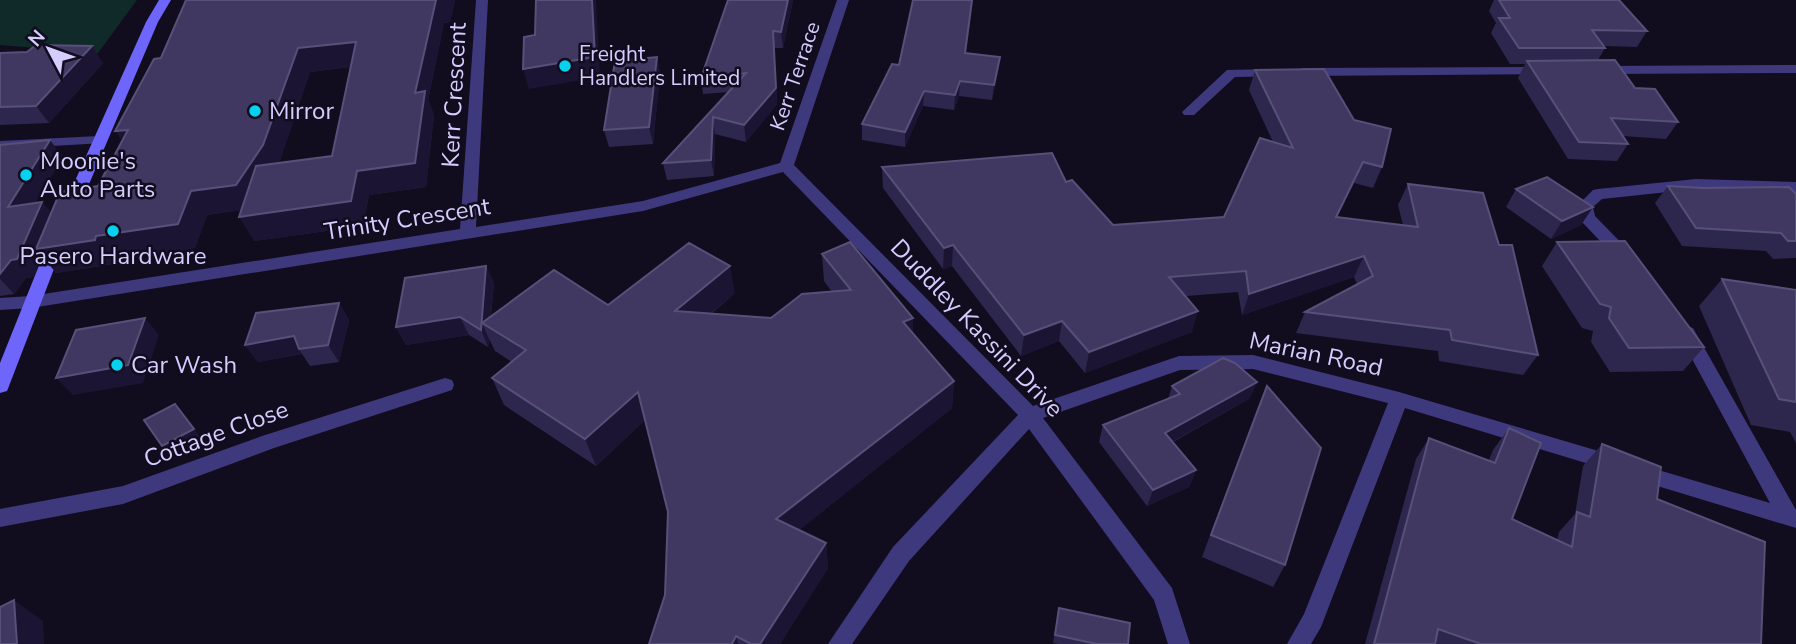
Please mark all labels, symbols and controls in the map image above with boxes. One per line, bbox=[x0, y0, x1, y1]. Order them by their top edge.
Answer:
north arrow bbox=[14, 14, 84, 84]
street label: Kerr Terrace bbox=[763, 18, 827, 134]
street label: Kerr Crescent bbox=[434, 21, 474, 168]
text: N bbox=[22, 25, 51, 52]
place label: Freight Handlers Limited bbox=[579, 40, 740, 92]
marker: Freight Handlers Limited bbox=[557, 58, 573, 74]
place label: Mirror bbox=[269, 95, 334, 127]
marker: Mirror bbox=[247, 103, 263, 119]
place label: Moonie's Auto Parts bbox=[40, 145, 155, 205]
marker: Moonie's Auto Parts bbox=[18, 167, 34, 183]
street label: Trinity Crescent bbox=[322, 190, 493, 248]
marker: Pasero Hardware bbox=[105, 223, 121, 239]
street label: Duddley Kassini Drive bbox=[884, 232, 1070, 424]
place label: Pasero Hardware bbox=[20, 240, 206, 272]
street label: Marian Road bbox=[1246, 324, 1386, 384]
place label: Car Wash bbox=[131, 349, 237, 381]
marker: Car Wash bbox=[109, 357, 125, 373]
street label: Cottage Close bbox=[139, 393, 293, 475]

